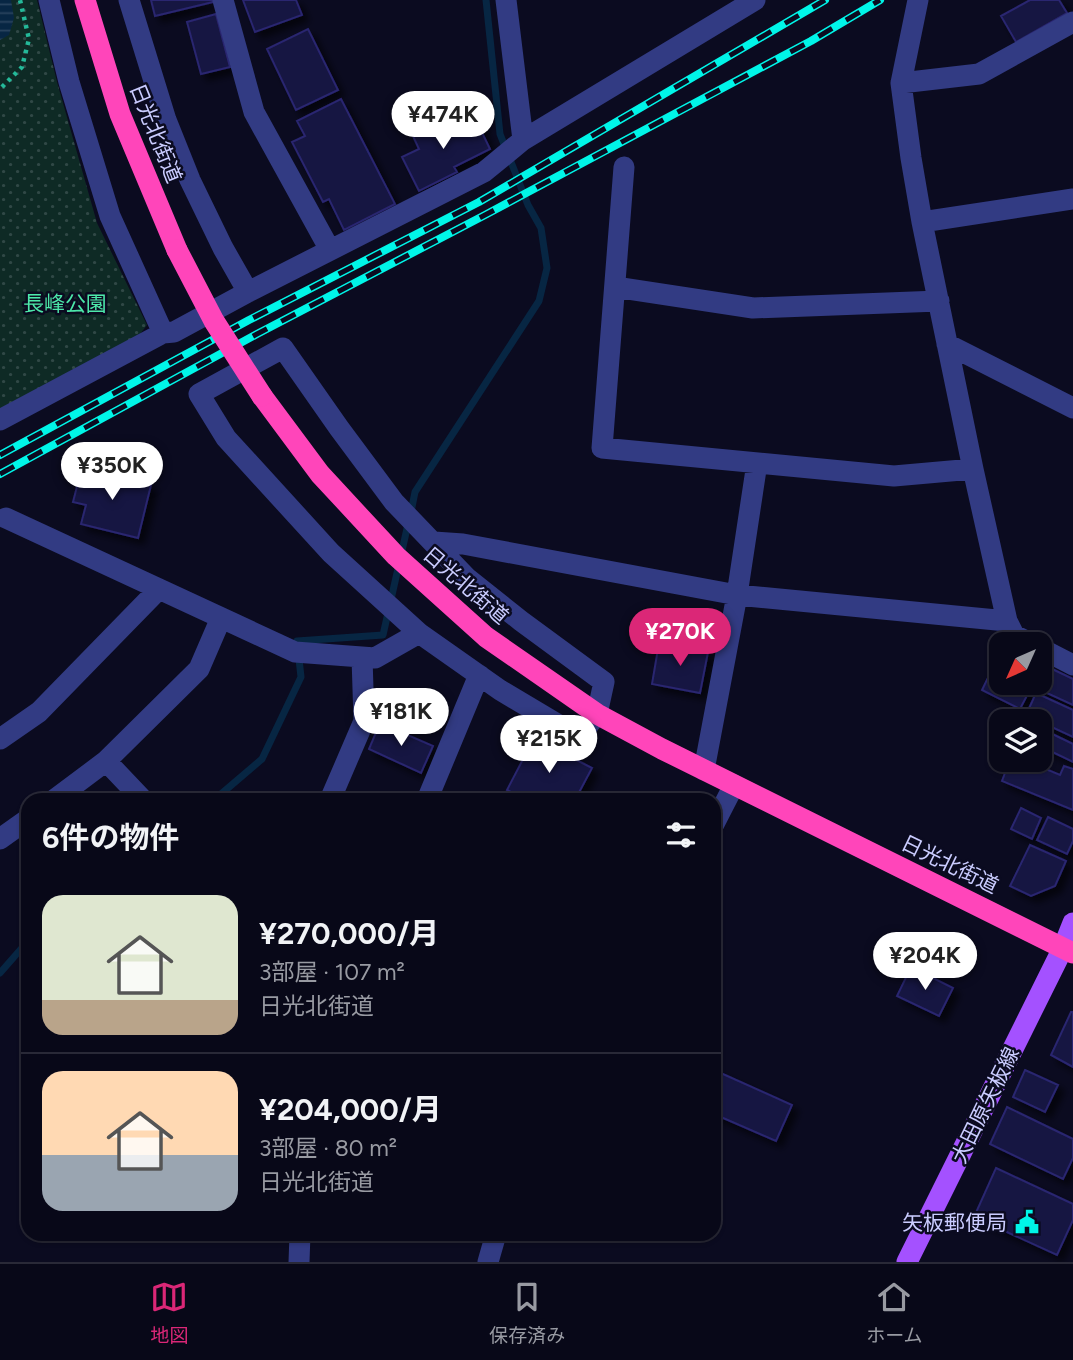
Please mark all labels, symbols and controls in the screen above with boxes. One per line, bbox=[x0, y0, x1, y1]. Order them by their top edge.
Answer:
street label: 日光北街道 bbox=[125, 80, 187, 186]
pin: ¥474K bbox=[394, 92, 492, 151]
text: ¥474K bbox=[408, 100, 478, 128]
park label: 長峰公園 bbox=[23, 291, 107, 316]
pin: ¥350K bbox=[63, 442, 161, 502]
text: ¥350K bbox=[77, 451, 147, 479]
street label: 日光北街道 bbox=[418, 541, 514, 629]
pin: ¥270K bbox=[631, 608, 729, 668]
text: ¥270K bbox=[645, 617, 715, 645]
north arrow bbox=[989, 632, 1052, 695]
map controls bbox=[989, 632, 1052, 772]
pin: ¥181K bbox=[352, 688, 450, 748]
text: ¥181K bbox=[370, 697, 432, 725]
button: layers bbox=[989, 709, 1052, 772]
pin: ¥215K bbox=[500, 716, 598, 775]
text: ¥215K bbox=[516, 724, 582, 752]
icon: filters bbox=[662, 816, 700, 854]
text: 6件の物件 bbox=[42, 819, 179, 856]
street label: 日光北街道 bbox=[897, 830, 1003, 898]
text: ¥270,000/月 bbox=[259, 915, 439, 952]
icon: home bbox=[98, 923, 182, 1007]
pin: ¥204K bbox=[876, 932, 974, 992]
text: ¥204K bbox=[889, 941, 961, 969]
text: 3部屋 · 107 m² bbox=[259, 958, 405, 986]
text: 日光北街道 bbox=[259, 992, 374, 1020]
street label: 大田原矢板線 bbox=[946, 1043, 1024, 1167]
text: ¥204,000/月 bbox=[259, 1091, 442, 1128]
icon: home bbox=[98, 1099, 182, 1183]
text: 3部屋 · 80 m² bbox=[259, 1134, 397, 1162]
text: 日光北街道 bbox=[259, 1168, 374, 1196]
public building icon: 矢板郵便局 bbox=[1013, 1208, 1041, 1236]
place label: 矢板郵便局 bbox=[902, 1210, 1007, 1235]
tab: 地図 bbox=[150, 1278, 188, 1347]
tab: 保存済み bbox=[489, 1278, 565, 1347]
tab: ホーム bbox=[866, 1278, 923, 1347]

